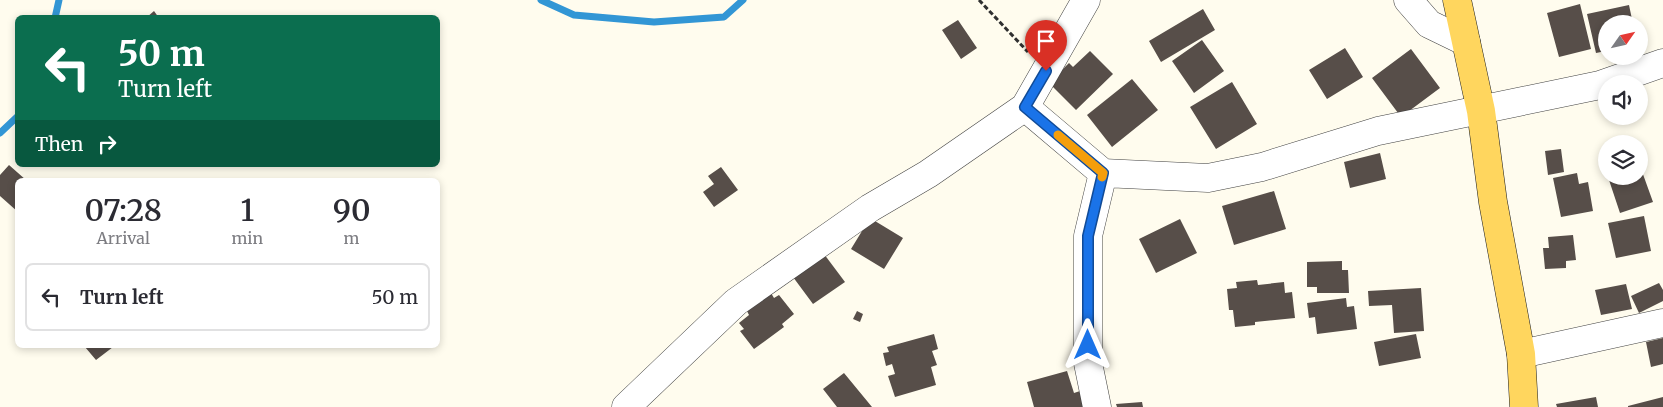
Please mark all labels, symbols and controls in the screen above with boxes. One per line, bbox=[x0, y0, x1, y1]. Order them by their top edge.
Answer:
north arrow bbox=[1598, 15, 1648, 65]
map controls bbox=[1598, 15, 1648, 185]
pin bbox=[1025, 20, 1067, 71]
icon: arrive bbox=[1032, 27, 1060, 55]
text: 50 m bbox=[118, 32, 205, 76]
icon: left bbox=[35, 35, 100, 100]
text: Turn left bbox=[118, 75, 212, 103]
button: sound bbox=[1598, 75, 1648, 125]
icon: right bbox=[93, 130, 121, 158]
text: Then bbox=[35, 132, 83, 156]
button: layers bbox=[1598, 135, 1648, 185]
text: 07:28 bbox=[84, 191, 162, 229]
text: 1 bbox=[240, 191, 254, 229]
text: 90 bbox=[333, 191, 370, 229]
text: Arrival bbox=[97, 228, 150, 248]
text: min bbox=[231, 228, 263, 248]
text: m bbox=[344, 228, 359, 248]
icon: left bbox=[37, 283, 65, 311]
text: Turn left bbox=[80, 285, 164, 309]
text: 50 m bbox=[372, 285, 418, 309]
position arrow bbox=[1061, 318, 1113, 370]

